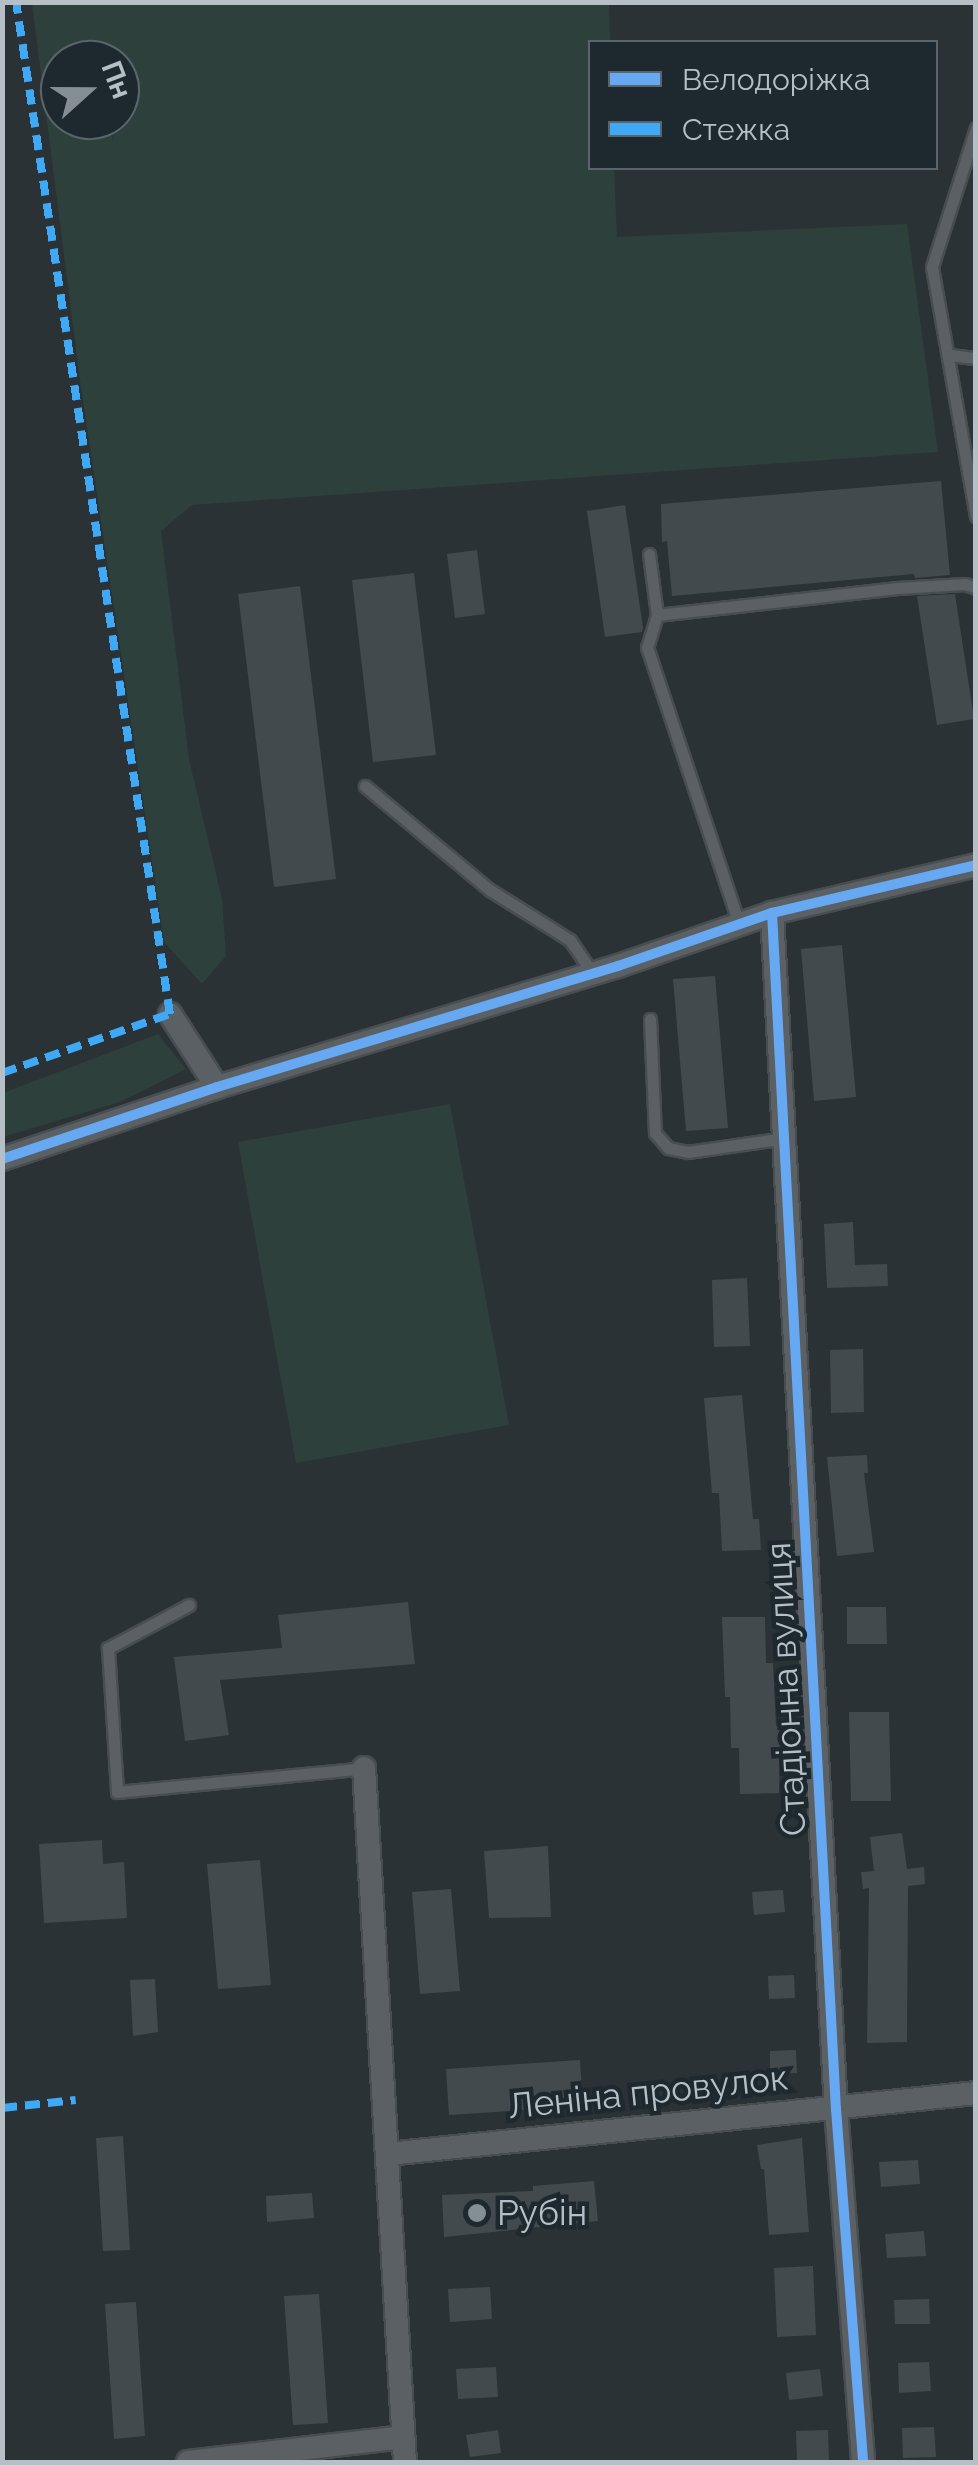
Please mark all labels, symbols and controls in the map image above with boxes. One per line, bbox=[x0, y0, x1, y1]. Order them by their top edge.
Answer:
north arrow bbox=[40, 40, 140, 140]
legend bbox=[588, 40, 938, 170]
text: Пн bbox=[95, 56, 139, 103]
text: Велодоріжка bbox=[682, 62, 870, 97]
text: Стежка bbox=[682, 112, 790, 147]
street label: Стадіонна вулиця bbox=[757, 1541, 815, 1837]
street label: Леніна провулок bbox=[506, 2056, 790, 2128]
place label: Рубін bbox=[497, 2192, 587, 2234]
marker: Рубін bbox=[466, 2202, 488, 2224]

